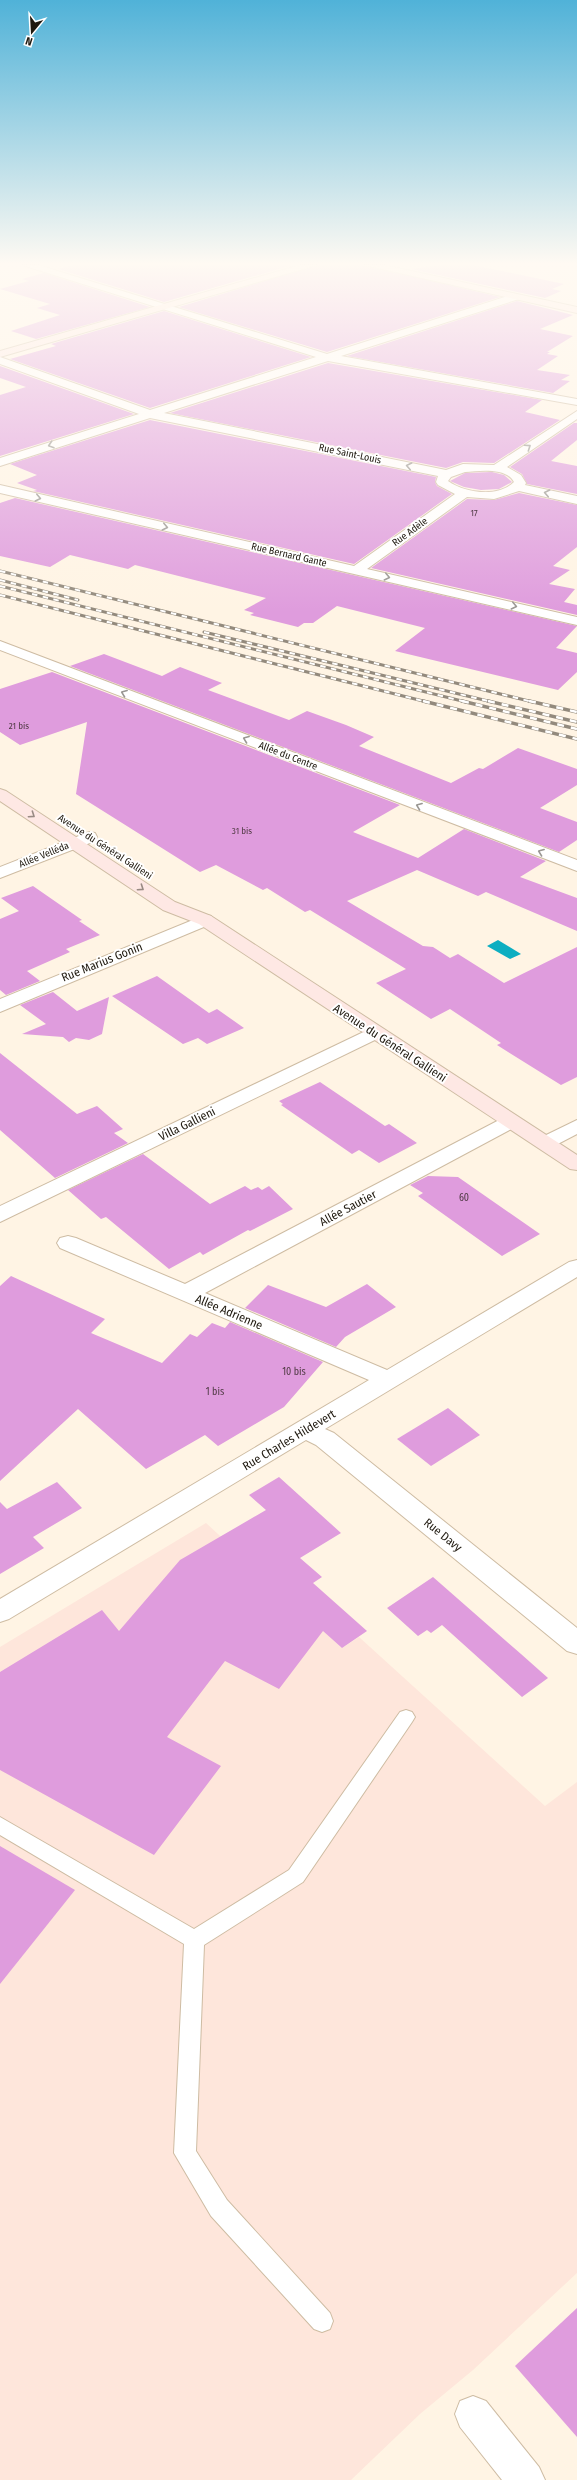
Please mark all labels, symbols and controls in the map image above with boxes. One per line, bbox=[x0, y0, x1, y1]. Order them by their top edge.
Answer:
north arrow bbox=[12, 12, 52, 52]
text: N bbox=[24, 34, 34, 48]
one-way arrow bbox=[48, 441, 55, 449]
street label: Rue Saint-Louis bbox=[318, 442, 382, 466]
one-way arrow bbox=[524, 445, 531, 452]
one-way arrow bbox=[406, 462, 412, 471]
one-way arrow bbox=[544, 490, 550, 498]
one-way arrow bbox=[35, 493, 41, 501]
house number: 17 bbox=[470, 508, 478, 518]
street label: Rue Adèle bbox=[390, 515, 430, 549]
one-way arrow bbox=[162, 522, 168, 530]
street label: Rue Bernard Gante bbox=[250, 541, 328, 570]
one-way arrow bbox=[383, 572, 390, 581]
one-way arrow bbox=[511, 602, 517, 610]
one-way arrow bbox=[121, 689, 128, 697]
house number: 21 bis bbox=[9, 721, 29, 731]
one-way arrow bbox=[242, 736, 249, 744]
street label: Allée du Centre bbox=[257, 739, 319, 773]
one-way arrow bbox=[416, 802, 423, 810]
one-way arrow bbox=[28, 811, 35, 818]
street label: Avenue du Général Gallieni bbox=[56, 812, 154, 882]
house number: 31 bis bbox=[232, 826, 252, 836]
street label: Allée Velléda bbox=[17, 839, 71, 870]
one-way arrow bbox=[537, 849, 544, 857]
one-way arrow bbox=[136, 883, 143, 890]
street label: Rue Marius Gonin bbox=[59, 939, 145, 985]
street label: Avenue du Général Gallieni bbox=[331, 1001, 449, 1085]
street label: Villa Gallieni bbox=[156, 1104, 218, 1144]
street label: Allée Sautier bbox=[317, 1187, 380, 1229]
house number: 60 bbox=[459, 1192, 469, 1204]
street label: Allée Adrienne bbox=[193, 1292, 265, 1332]
house number: 10 bis bbox=[282, 1366, 306, 1378]
house number: 1 bis bbox=[206, 1386, 224, 1398]
street label: Rue Charles Hildevert bbox=[240, 1407, 338, 1473]
street label: Rue Davy bbox=[421, 1515, 465, 1555]

